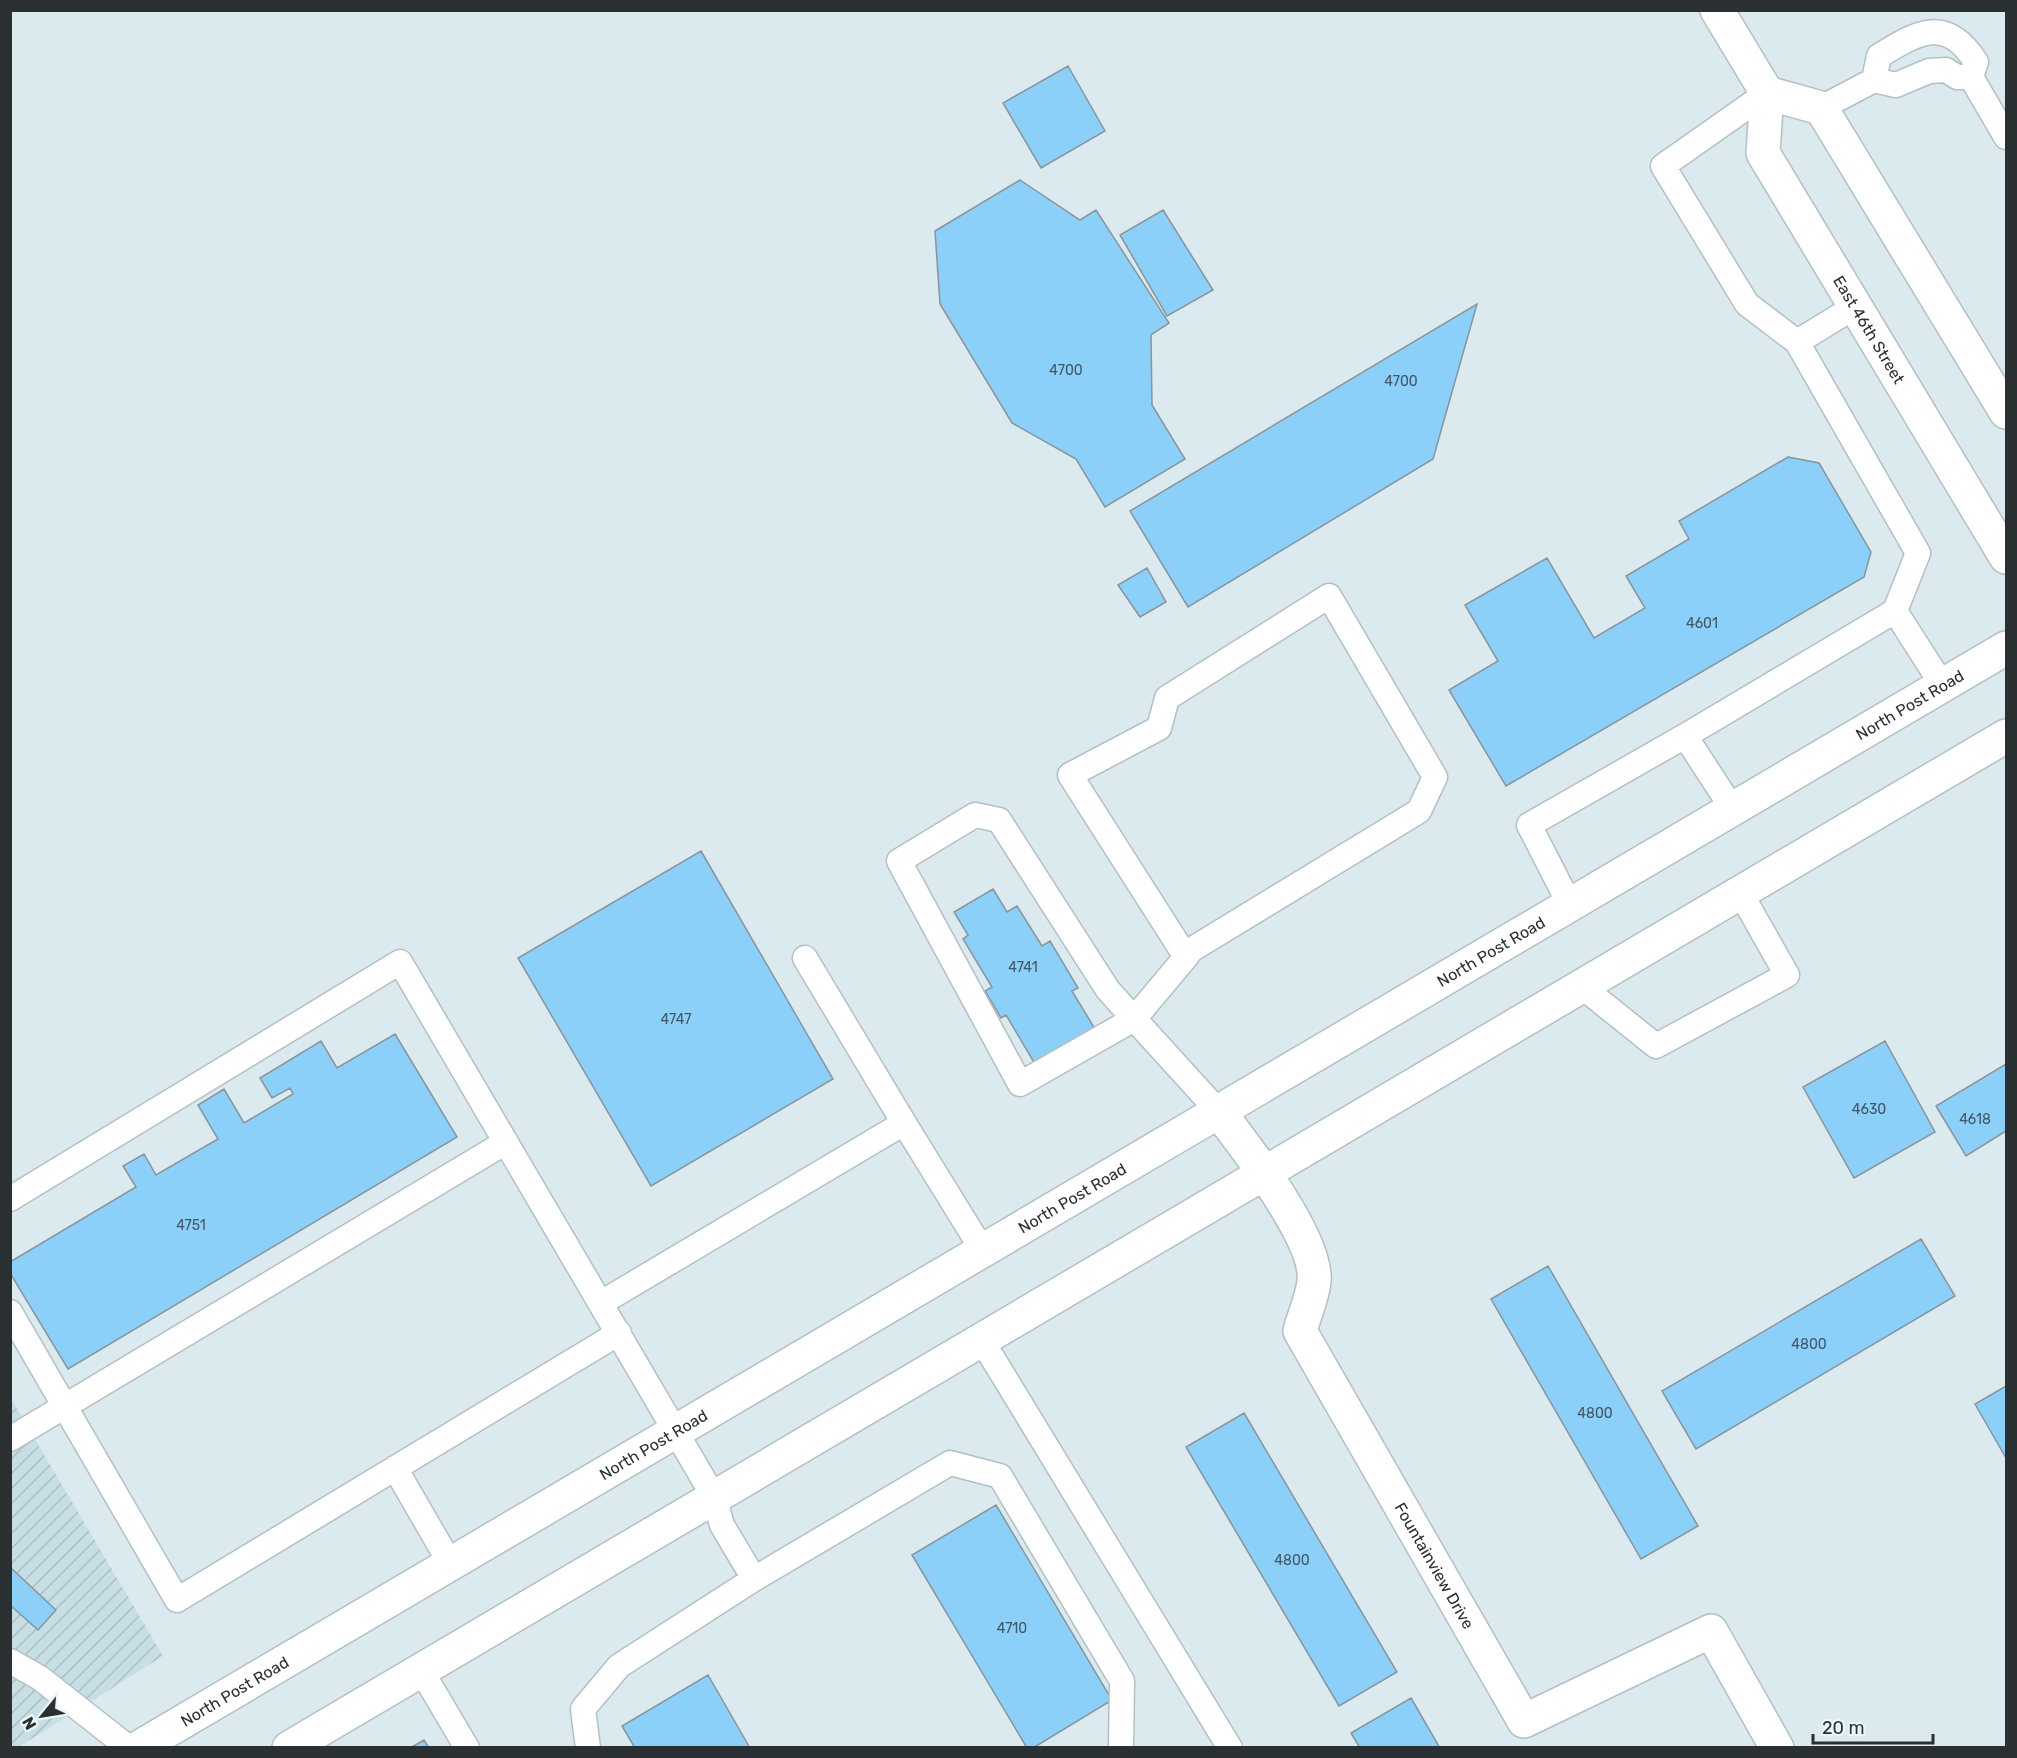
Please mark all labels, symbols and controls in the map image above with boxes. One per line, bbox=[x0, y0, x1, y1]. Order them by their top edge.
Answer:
street label: East 46th Street bbox=[1829, 272, 1909, 387]
house number: 4700 bbox=[1049, 362, 1083, 379]
house number: 4700 bbox=[1384, 373, 1418, 390]
house number: 4601 bbox=[1686, 615, 1718, 632]
street label: North Post Road bbox=[1852, 666, 1967, 744]
street label: North Post Road bbox=[1433, 912, 1548, 990]
house number: 4741 bbox=[1008, 959, 1038, 976]
house number: 4747 bbox=[661, 1011, 691, 1028]
house number: 4630 bbox=[1852, 1101, 1886, 1118]
house number: 4618 bbox=[1959, 1111, 1991, 1128]
street label: North Post Road bbox=[1015, 1159, 1129, 1237]
house number: 4751 bbox=[176, 1217, 206, 1234]
house number: 4800 bbox=[1791, 1336, 1827, 1353]
street label: North Post Road bbox=[596, 1405, 711, 1484]
house number: 4800 bbox=[1577, 1405, 1613, 1422]
street label: Fountainview Drive bbox=[1391, 1499, 1478, 1632]
house number: 4800 bbox=[1274, 1552, 1310, 1569]
house number: 4710 bbox=[997, 1620, 1027, 1637]
street label: North Post Road bbox=[177, 1652, 292, 1730]
north arrow bbox=[12, 1686, 72, 1746]
scale bar bbox=[1813, 1707, 1933, 1745]
text: N bbox=[18, 1714, 41, 1733]
text: 20 m bbox=[1822, 1717, 1864, 1739]

